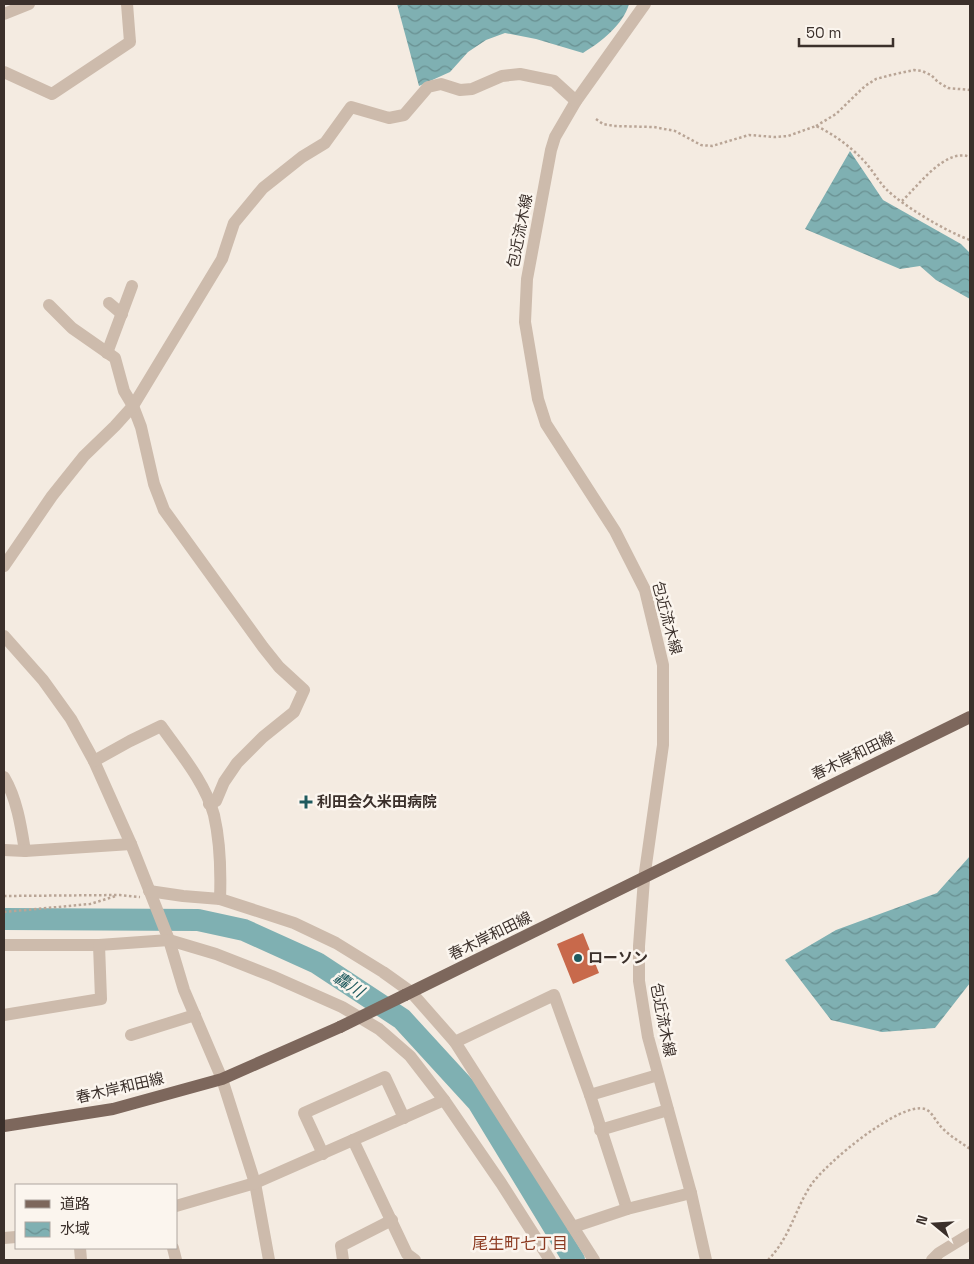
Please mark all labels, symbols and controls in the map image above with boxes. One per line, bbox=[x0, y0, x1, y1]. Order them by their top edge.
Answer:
scale bar bbox=[799, 15, 893, 47]
text: 50 m bbox=[806, 23, 841, 42]
street label: 包近流木線 bbox=[503, 192, 536, 270]
street label: 包近流木線 bbox=[649, 579, 686, 657]
street label: 春木岸和田線 bbox=[808, 727, 897, 784]
place label: 利田会久米田病院 bbox=[317, 792, 437, 811]
marker: 利田会久米田病院 bbox=[299, 795, 313, 809]
street label: 春木岸和田線 bbox=[445, 907, 534, 964]
place label: ローソン bbox=[588, 948, 648, 967]
marker: ローソン bbox=[572, 952, 584, 964]
water label: 轟川 bbox=[330, 967, 370, 1003]
street label: 包近流木線 bbox=[647, 981, 680, 1059]
street label: 春木岸和田線 bbox=[74, 1068, 166, 1107]
legend bbox=[15, 1184, 178, 1249]
text: 道路 bbox=[60, 1194, 90, 1213]
north arrow bbox=[909, 1199, 959, 1249]
text: N bbox=[912, 1213, 932, 1227]
text: 水域 bbox=[60, 1219, 90, 1238]
district label: 尾生町七丁目 bbox=[472, 1233, 568, 1254]

